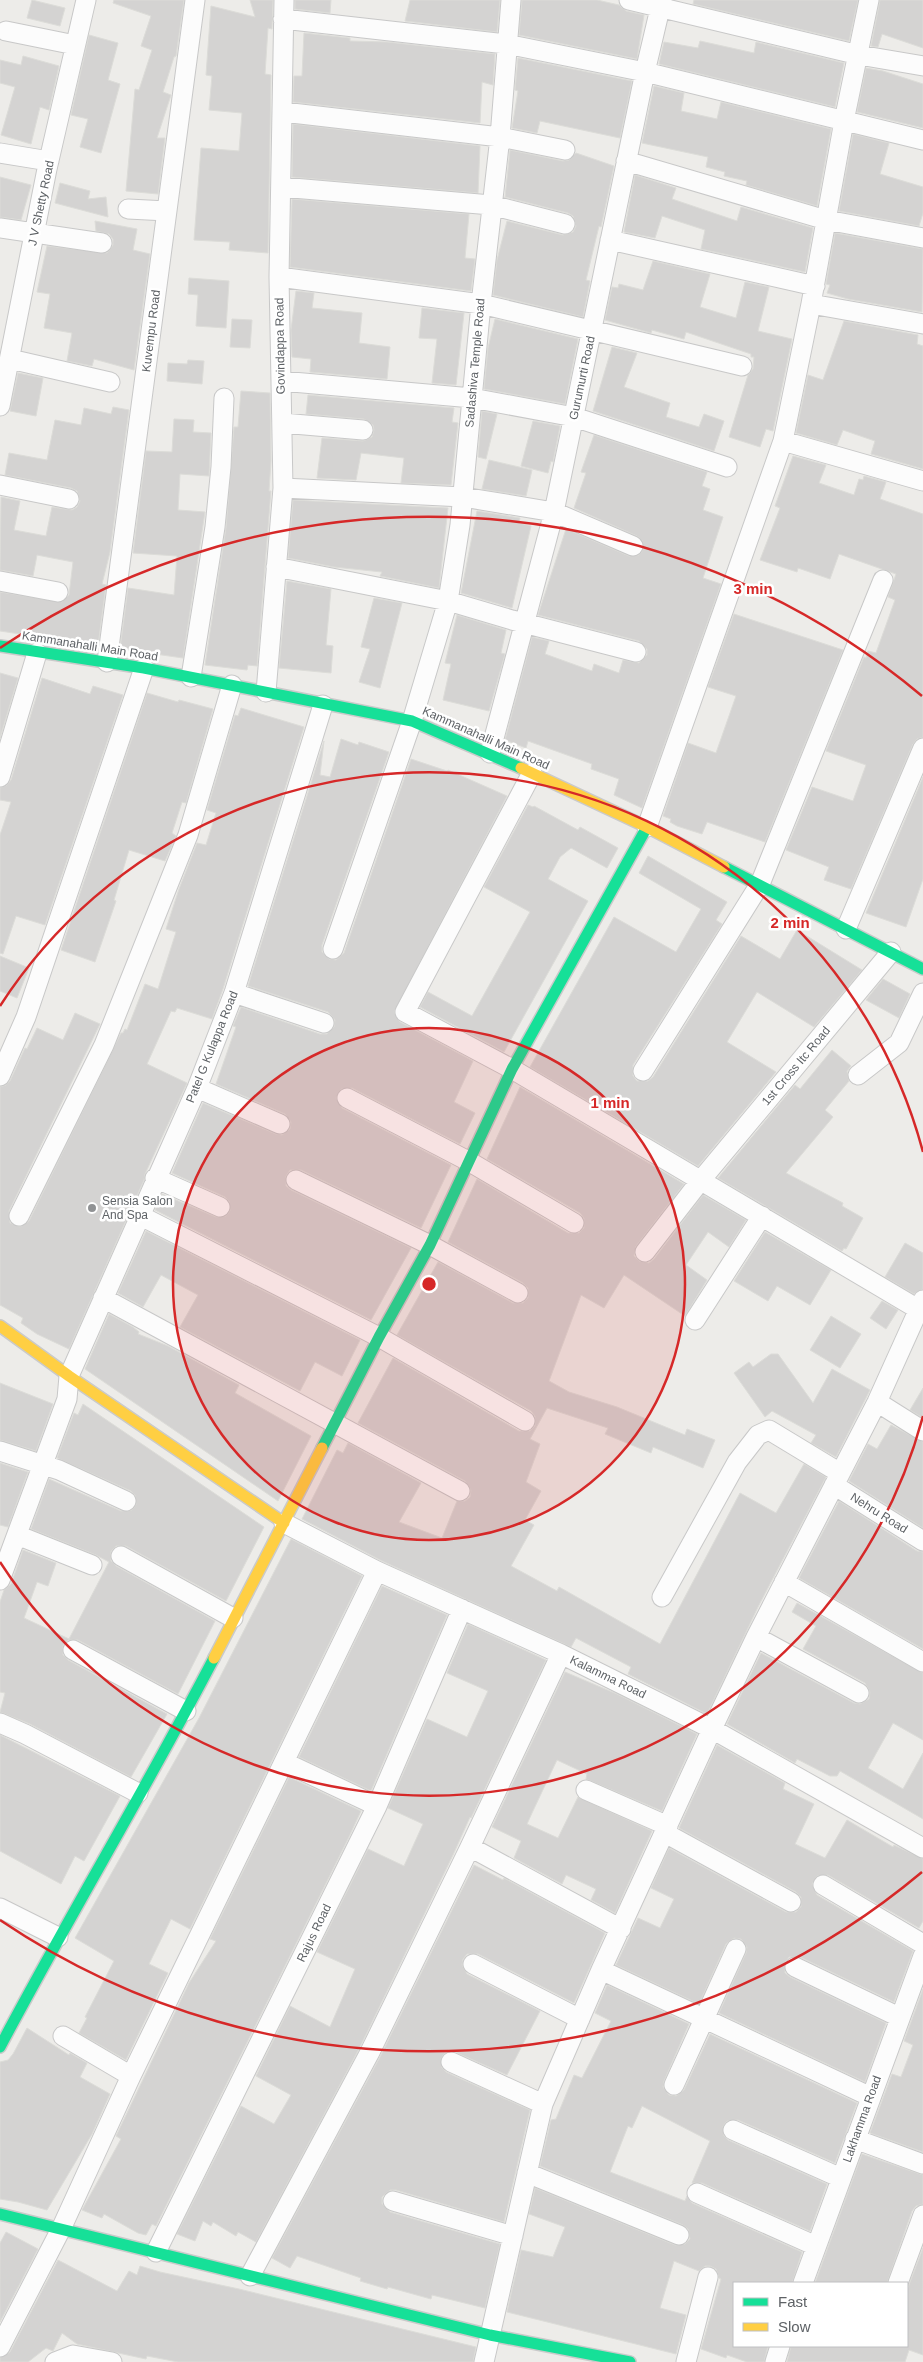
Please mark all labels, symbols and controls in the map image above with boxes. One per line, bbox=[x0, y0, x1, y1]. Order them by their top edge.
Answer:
street label: J V Shetty Road bbox=[25, 159, 57, 247]
street label: Kuvempu Road bbox=[139, 289, 163, 373]
street label: Govindappa Road bbox=[272, 298, 288, 394]
street label: Sadashiva Temple Road bbox=[462, 298, 488, 428]
street label: Gurumurti Road bbox=[566, 335, 598, 421]
text: 3 min bbox=[733, 580, 773, 597]
street label: Kammanahalli Main Road bbox=[21, 628, 159, 664]
street label: Kammanahalli Main Road bbox=[420, 704, 552, 772]
text: 2 min bbox=[770, 914, 810, 931]
street label: Patel G Kulappa Road bbox=[183, 989, 241, 1105]
street label: 1st Cross Itc Road bbox=[759, 1024, 833, 1108]
text: 1 min bbox=[590, 1094, 630, 1111]
place label: Sensia Salon And Spa bbox=[102, 1194, 173, 1222]
marker: Sensia Salon And Spa bbox=[86, 1202, 98, 1214]
centre of rings bbox=[420, 1275, 438, 1293]
street label: Nehru Road bbox=[848, 1490, 910, 1536]
street label: Kalamma Road bbox=[568, 1653, 648, 1701]
street label: Rajus Road bbox=[294, 1902, 334, 1964]
street label: Lakhamma Road bbox=[840, 2074, 884, 2164]
legend bbox=[733, 2282, 908, 2347]
text: Fast bbox=[778, 2293, 808, 2310]
text: Slow bbox=[778, 2318, 811, 2335]

